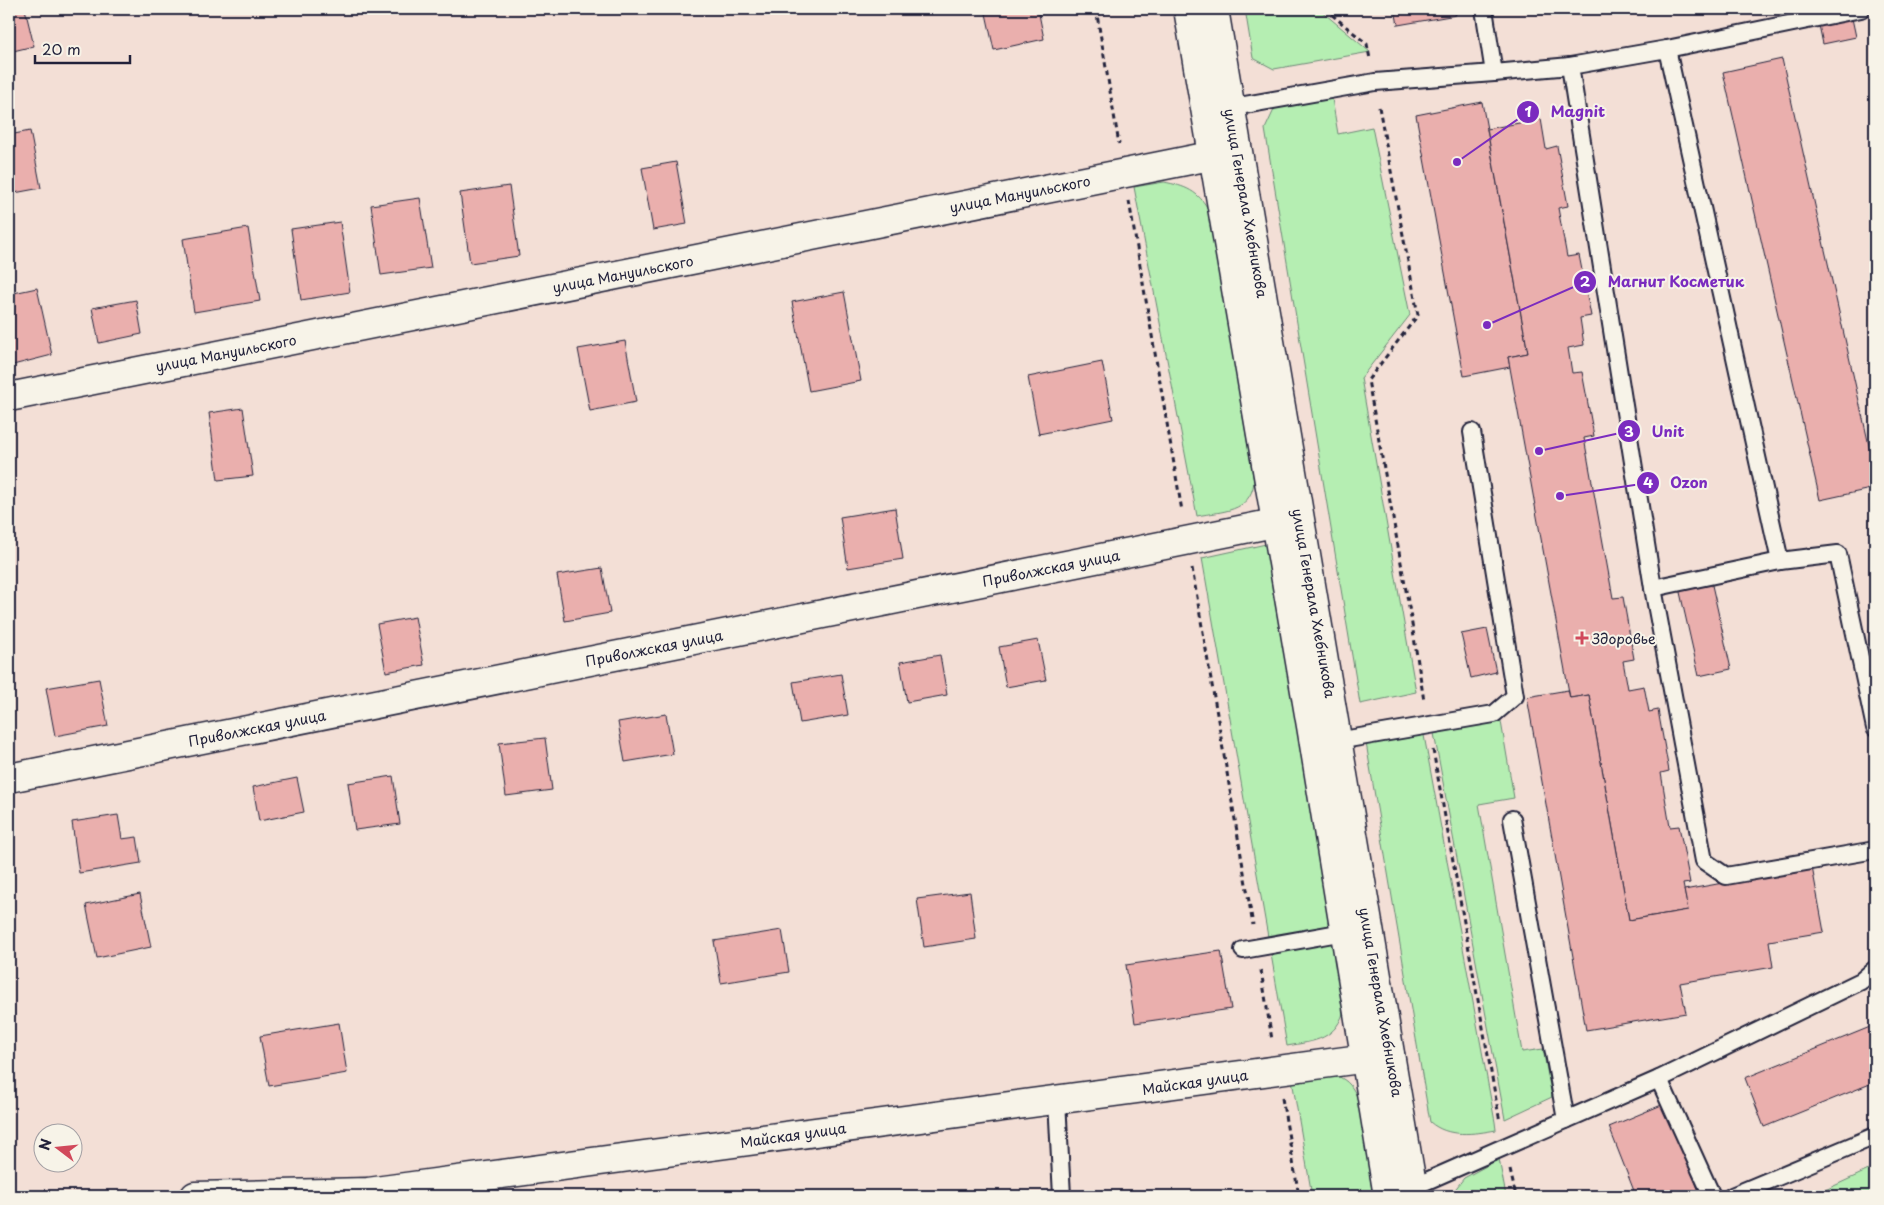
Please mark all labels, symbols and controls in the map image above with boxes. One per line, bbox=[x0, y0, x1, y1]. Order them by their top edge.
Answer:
scale bar bbox=[35, 32, 130, 64]
text: 20 m bbox=[42, 37, 81, 60]
callout: Magnit bbox=[1515, 97, 1615, 127]
text: 1 bbox=[1524, 99, 1532, 122]
text: Magnit bbox=[1551, 99, 1605, 122]
street label: улица Генерала Хлебникова bbox=[1219, 107, 1273, 300]
street label: улица Мануильского bbox=[948, 170, 1092, 218]
street label: улица Мануильского bbox=[551, 250, 695, 298]
callout: Магнит Косметик bbox=[1572, 267, 1754, 297]
text: 2 bbox=[1580, 269, 1591, 292]
text: Магнит Косметик bbox=[1608, 269, 1745, 292]
street label: улица Мануильского bbox=[154, 329, 298, 377]
callout: Unit bbox=[1616, 416, 1694, 446]
text: 3 bbox=[1624, 419, 1634, 442]
text: Unit bbox=[1651, 419, 1685, 442]
callout: Ozon bbox=[1635, 468, 1718, 498]
text: 4 bbox=[1643, 470, 1653, 493]
text: Ozon bbox=[1670, 470, 1708, 493]
street label: улица Генерала Хлебникова bbox=[1287, 507, 1341, 700]
street label: Приволжская улица bbox=[980, 544, 1122, 592]
street label: Приволжская улица bbox=[583, 624, 725, 672]
place label: Здоровье bbox=[1591, 628, 1656, 649]
marker: Здоровье bbox=[1576, 632, 1588, 644]
street label: Приволжская улица bbox=[186, 704, 328, 752]
street label: улица Генерала Хлебникова bbox=[1354, 906, 1408, 1099]
street label: Майская улица bbox=[1141, 1064, 1250, 1100]
street label: Майская улица bbox=[739, 1117, 848, 1153]
north arrow bbox=[32, 1122, 82, 1172]
text: N bbox=[33, 1136, 57, 1153]

